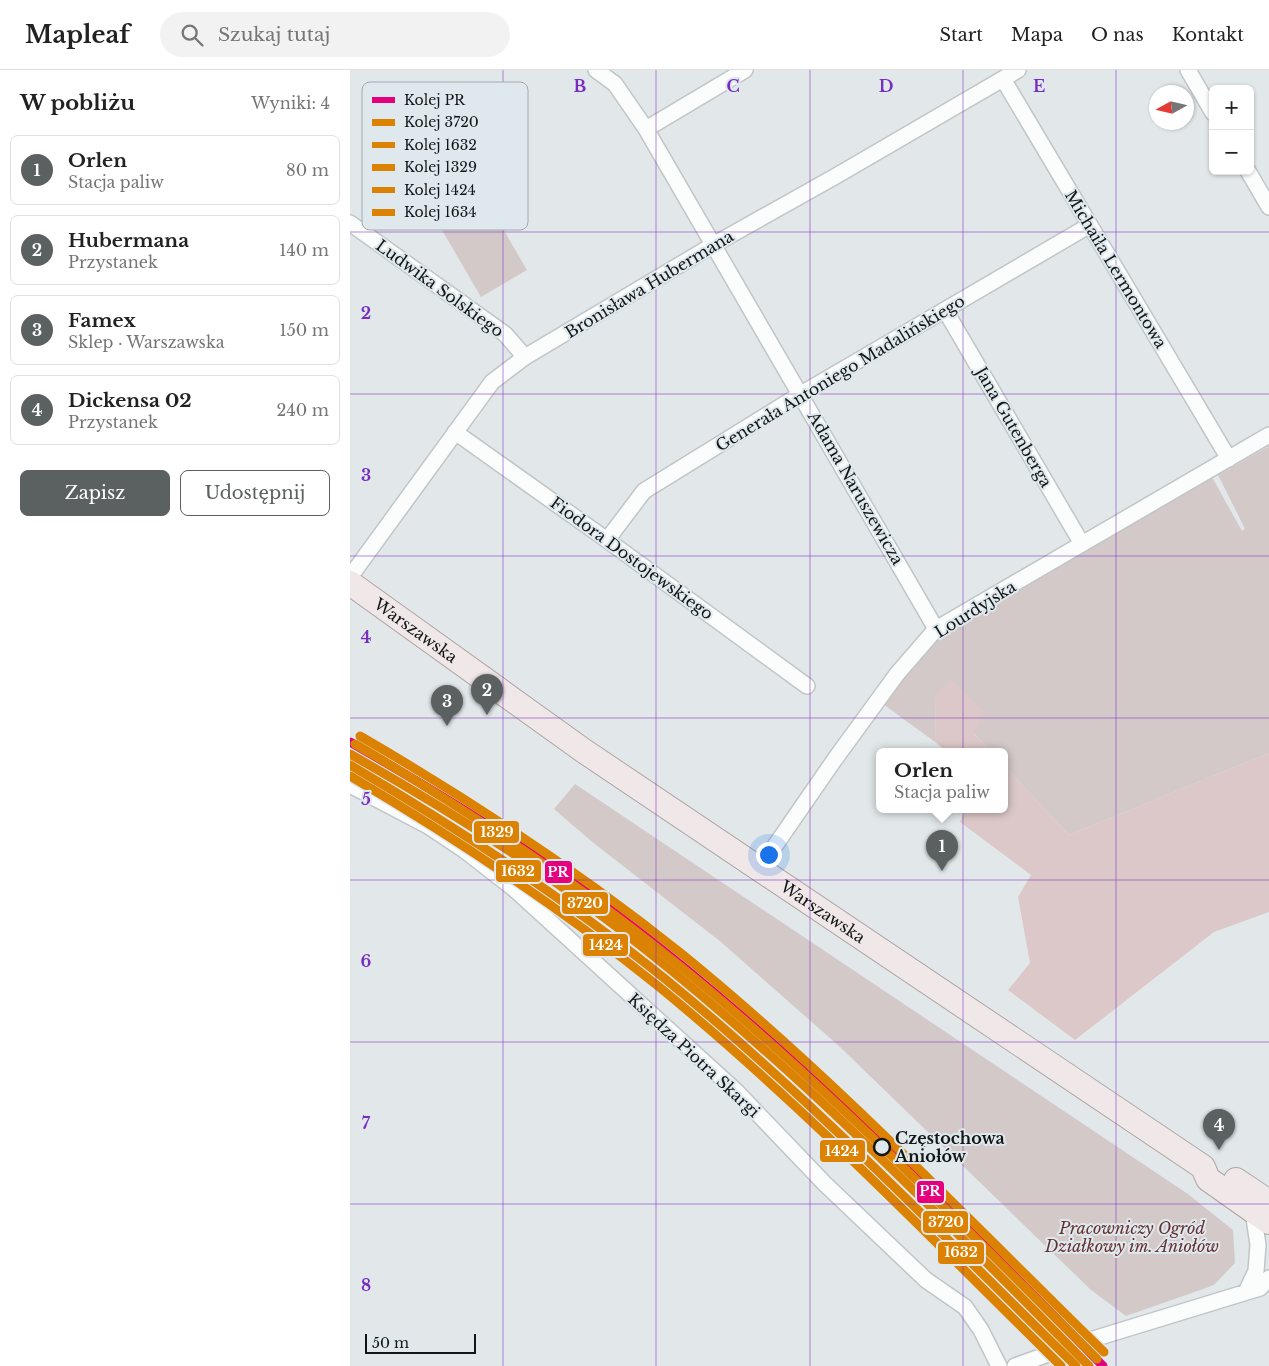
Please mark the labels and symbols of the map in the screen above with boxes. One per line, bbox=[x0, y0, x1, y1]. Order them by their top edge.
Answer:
text: B bbox=[574, 76, 587, 96]
text: C bbox=[726, 76, 740, 96]
text: D bbox=[879, 76, 893, 96]
text: E bbox=[1033, 76, 1045, 96]
legend bbox=[362, 82, 528, 230]
north arrow bbox=[1149, 85, 1194, 130]
text: Kolej PR bbox=[404, 91, 466, 109]
text: Kolej 3720 bbox=[404, 113, 479, 131]
text: Kolej 1632 bbox=[404, 136, 477, 154]
text: Kolej 1329 bbox=[404, 158, 477, 176]
text: Kolej 1424 bbox=[404, 181, 476, 199]
street label: Michaiła Lermontowa bbox=[1061, 186, 1171, 352]
text: Kolej 1634 bbox=[404, 203, 477, 221]
street label: Bronisława Hubermana bbox=[561, 226, 737, 342]
street label: Ludwika Solskiego bbox=[372, 235, 508, 341]
street label: Generała Antoniego Madalińskiego bbox=[712, 290, 968, 456]
text: 2 bbox=[361, 303, 371, 323]
street label: Jana Gutenberga bbox=[970, 362, 1057, 491]
street label: Adama Naruszewicza bbox=[803, 407, 908, 568]
text: 3 bbox=[361, 465, 371, 485]
street label: Fiodora Dostojewskiego bbox=[547, 492, 717, 624]
street label: Lourdyjska bbox=[931, 576, 1019, 642]
street label: Warszawska bbox=[369, 593, 462, 667]
text: 4 bbox=[361, 627, 371, 647]
pin: 2 bbox=[471, 674, 503, 715]
pin: 3 bbox=[431, 685, 463, 726]
text: 5 bbox=[361, 789, 371, 809]
line badge: 1329 bbox=[473, 820, 520, 844]
text: 1329 bbox=[480, 823, 514, 841]
pin: 1 bbox=[926, 830, 958, 871]
your location bbox=[756, 842, 782, 868]
line badge: 1632 bbox=[495, 859, 542, 883]
line badge: PR bbox=[544, 860, 573, 884]
text: 1632 bbox=[501, 862, 535, 880]
text: PR bbox=[547, 863, 569, 881]
street label: Warszawska bbox=[776, 875, 869, 947]
line badge: 3720 bbox=[561, 891, 609, 915]
text: 3720 bbox=[567, 894, 603, 912]
line badge: 1424 bbox=[582, 933, 629, 957]
text: 1424 bbox=[589, 936, 623, 954]
text: 6 bbox=[361, 951, 372, 971]
street label: Księdza Piotra Skargi bbox=[624, 989, 764, 1122]
pin: 4 bbox=[1203, 1109, 1235, 1150]
text: 7 bbox=[362, 1113, 371, 1133]
place label: Częstochowa Aniołów bbox=[894, 1128, 1005, 1166]
marker: Częstochowa Aniołów bbox=[873, 1138, 891, 1156]
line badge: 1424 bbox=[819, 1139, 866, 1163]
text: 1424 bbox=[825, 1142, 859, 1160]
line badge: PR bbox=[916, 1180, 945, 1204]
text: PR bbox=[919, 1182, 941, 1200]
line badge: 3720 bbox=[922, 1210, 969, 1234]
text: 3720 bbox=[928, 1213, 964, 1231]
park label: Pracowniczy Ogród Działkowy im. Aniołów bbox=[1044, 1218, 1219, 1256]
line badge: 1632 bbox=[937, 1241, 985, 1265]
text: 1632 bbox=[944, 1243, 978, 1261]
text: 8 bbox=[361, 1275, 371, 1295]
scale bar bbox=[365, 1331, 476, 1354]

